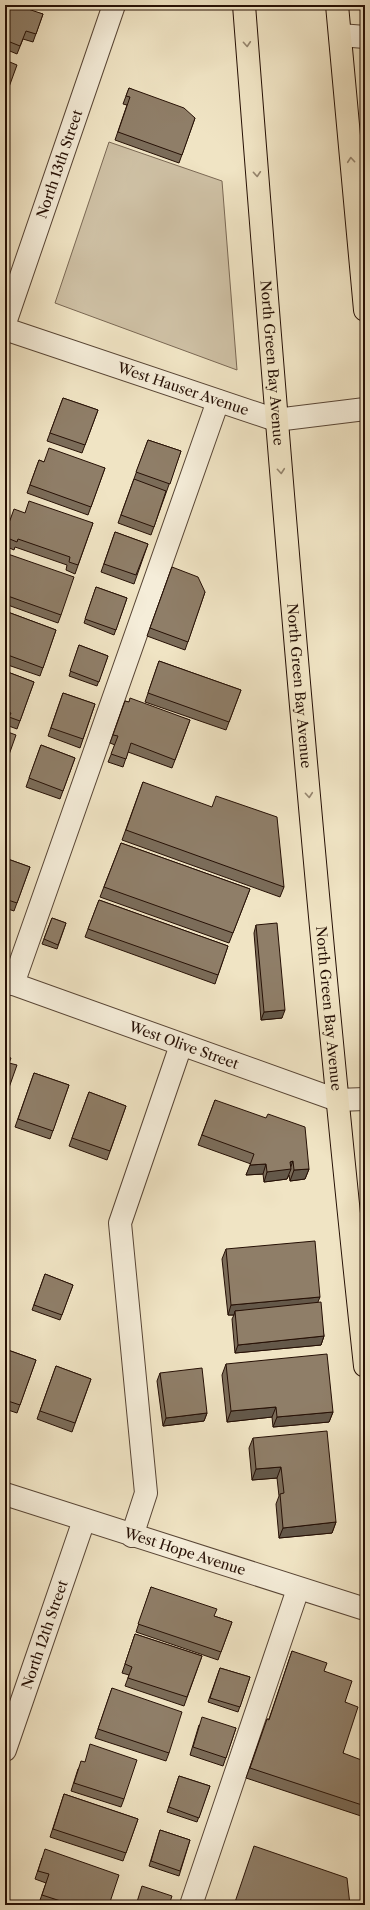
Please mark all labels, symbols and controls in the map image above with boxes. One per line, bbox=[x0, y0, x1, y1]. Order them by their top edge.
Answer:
one-way arrow bbox=[243, 41, 252, 47]
street label: North 13th Street bbox=[32, 107, 86, 221]
one-way arrow bbox=[347, 157, 356, 163]
one-way arrow bbox=[253, 170, 262, 177]
street label: North Green Bay Avenue bbox=[257, 280, 288, 446]
street label: West Hauser Avenue bbox=[114, 358, 251, 419]
one-way arrow bbox=[276, 468, 285, 474]
street label: North Green Bay Avenue bbox=[283, 603, 315, 769]
one-way arrow bbox=[305, 792, 314, 798]
street label: North Green Bay Avenue bbox=[312, 925, 346, 1092]
street label: West Olive Street bbox=[126, 1017, 241, 1073]
street label: West Hope Avenue bbox=[121, 1523, 248, 1579]
street label: North 12th Street bbox=[18, 1578, 72, 1692]

